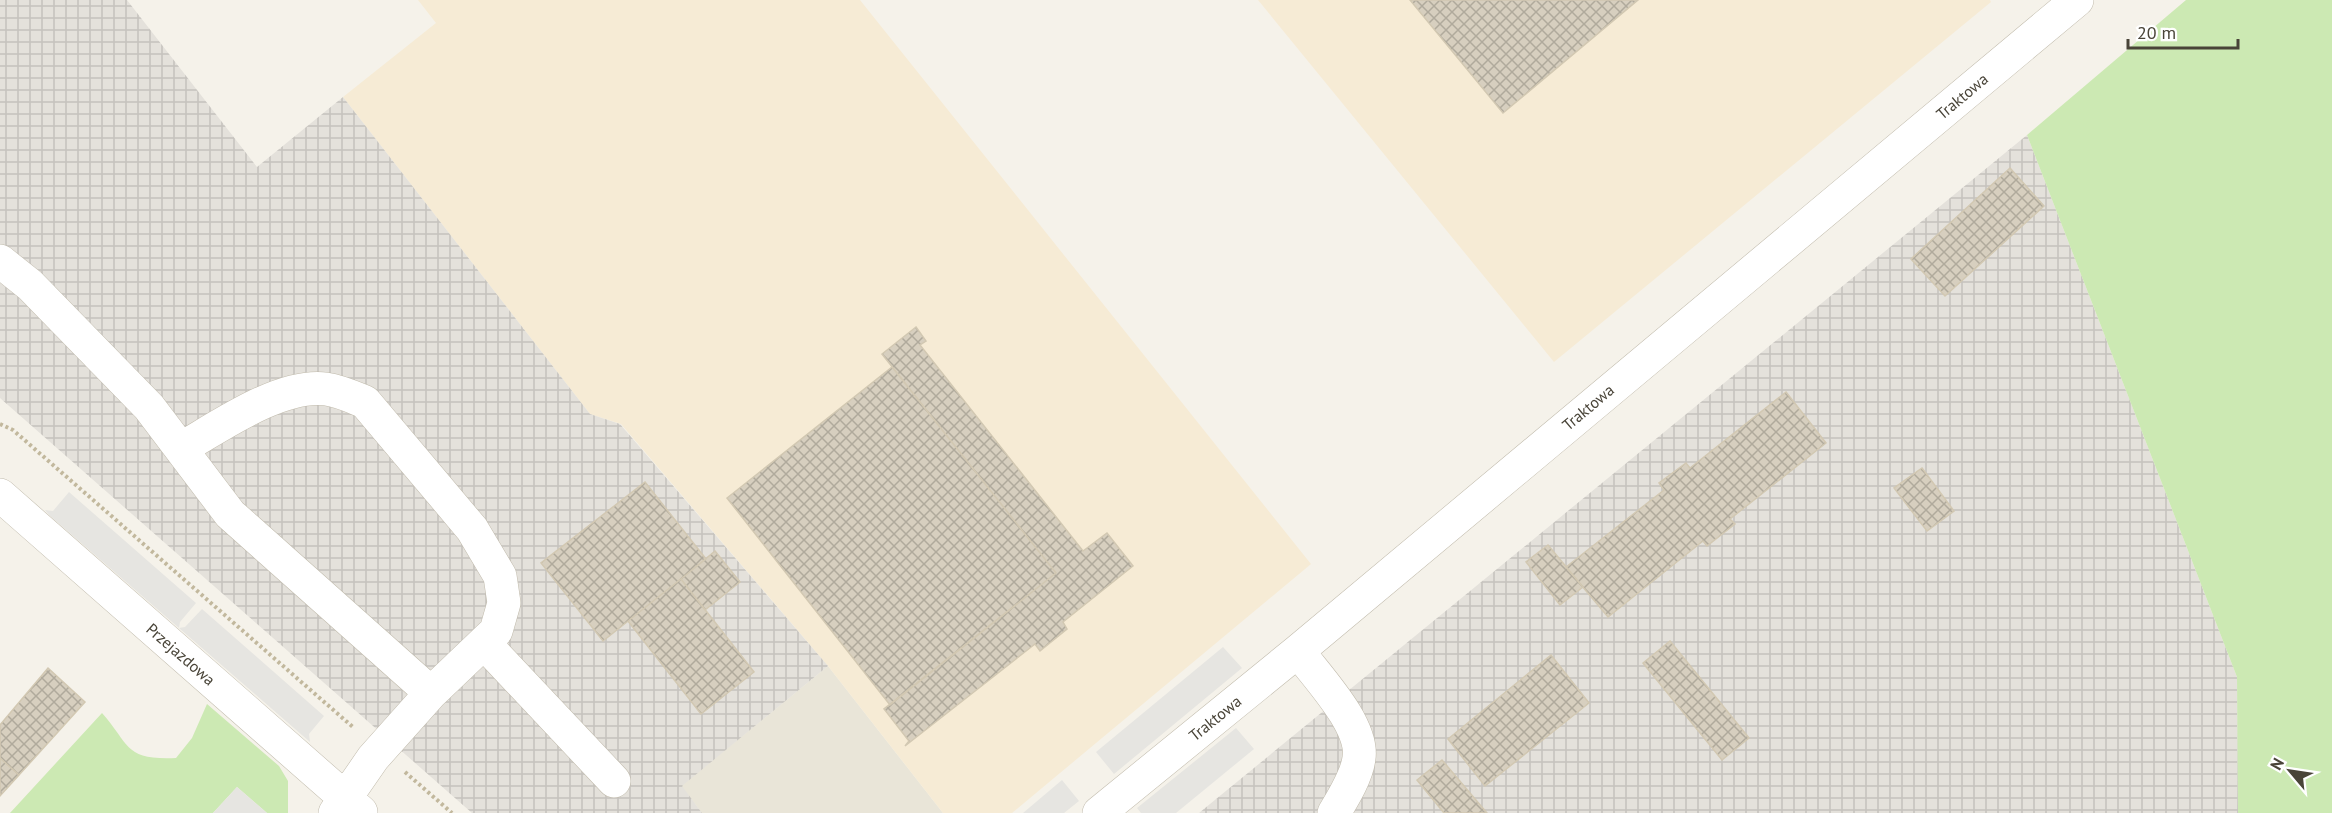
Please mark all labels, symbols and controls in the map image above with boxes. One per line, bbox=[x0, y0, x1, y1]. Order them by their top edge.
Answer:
scale bar bbox=[2128, 12, 2238, 50]
text: 20 m bbox=[2137, 21, 2176, 44]
street label: Traktowa bbox=[1932, 69, 1992, 123]
street label: Traktowa bbox=[1558, 380, 1618, 434]
street label: Przejazdowa bbox=[142, 619, 220, 689]
street label: Traktowa bbox=[1185, 691, 1245, 745]
north arrow bbox=[2260, 741, 2320, 801]
text: N bbox=[2266, 754, 2288, 773]

